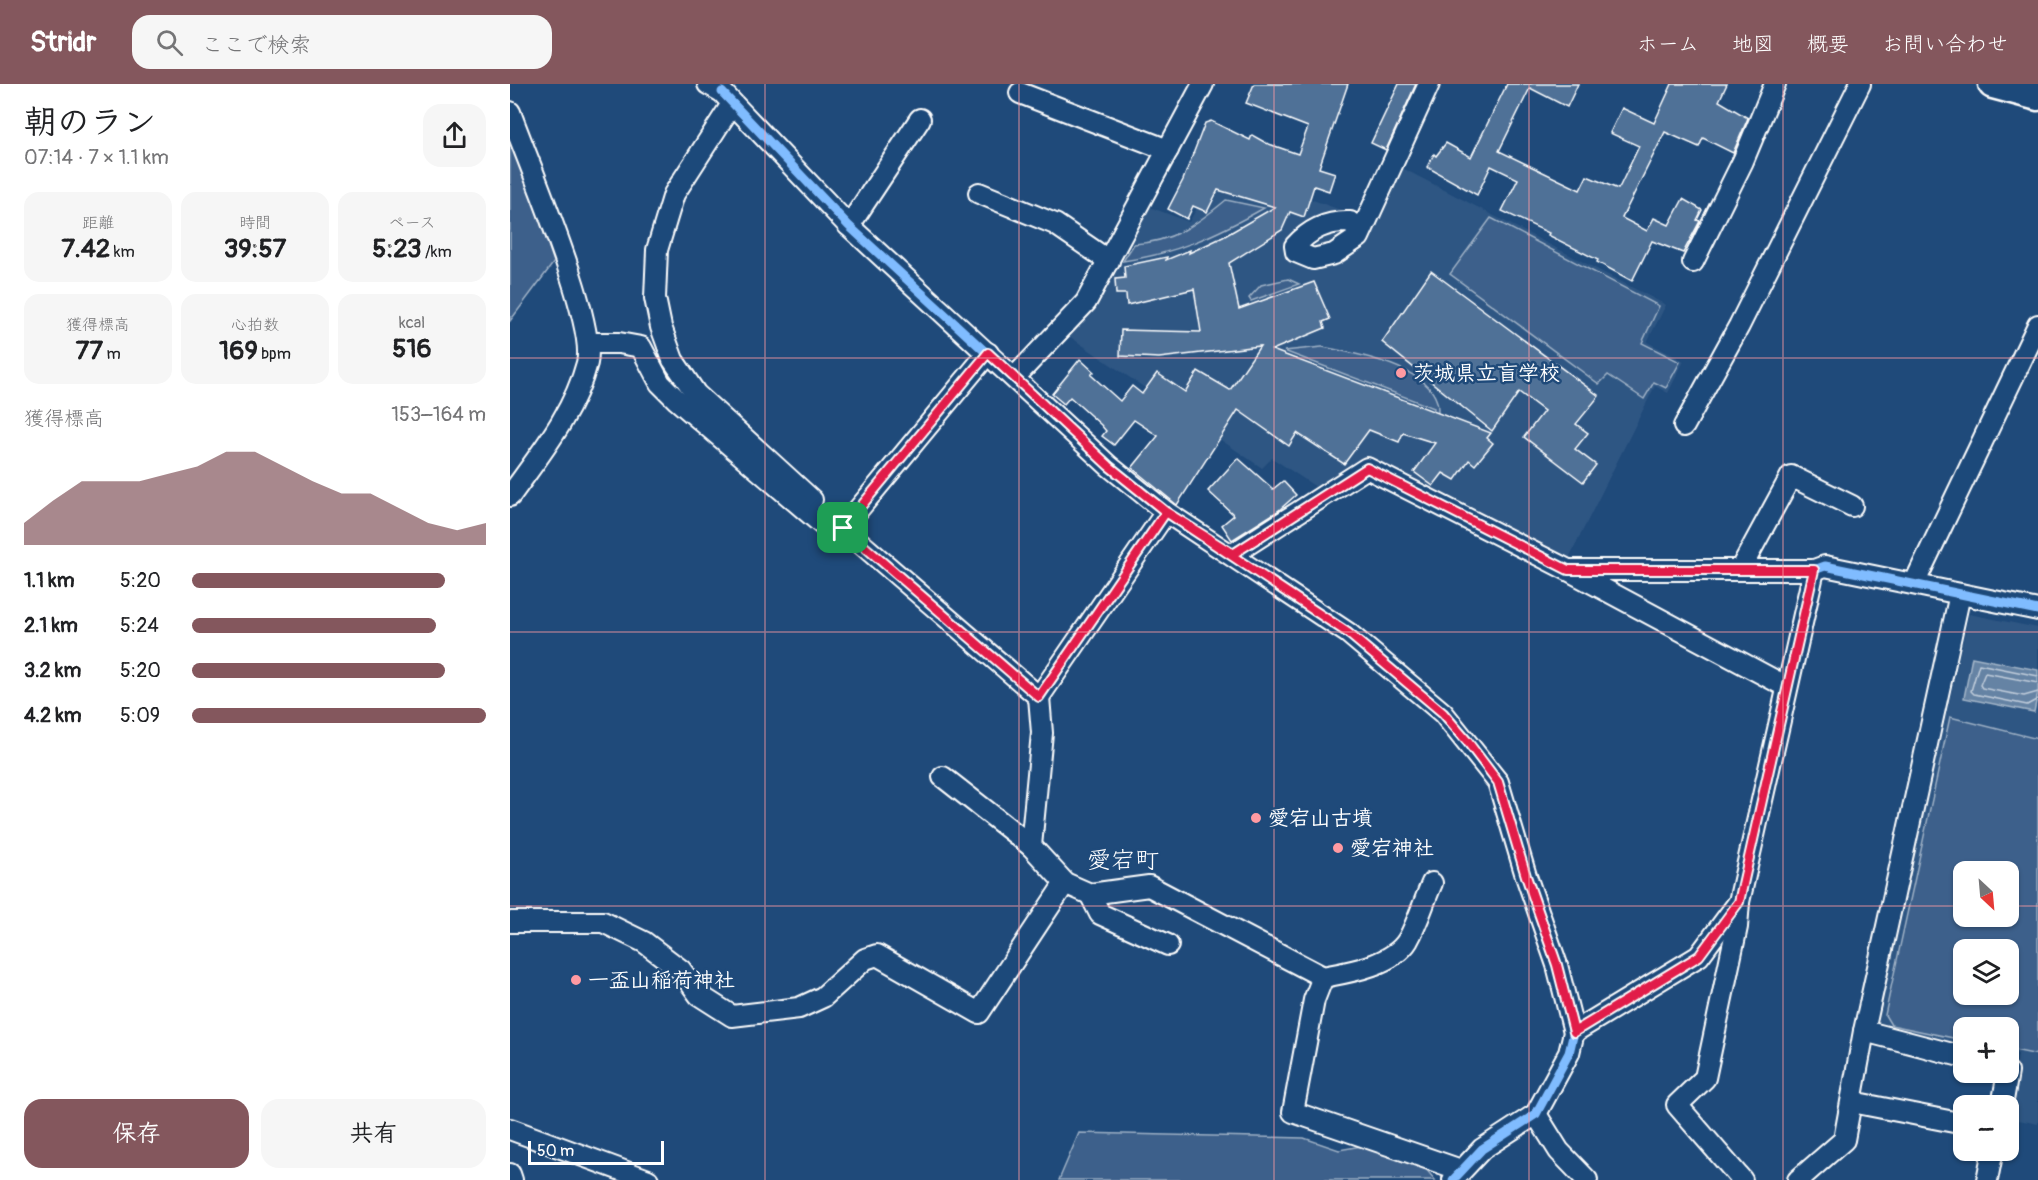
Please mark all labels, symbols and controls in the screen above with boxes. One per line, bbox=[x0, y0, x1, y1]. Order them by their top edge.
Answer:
search box bbox=[132, 15, 552, 69]
text: Stridr bbox=[30, 25, 96, 60]
icon: search bbox=[153, 26, 186, 59]
text: ここで検索 bbox=[201, 31, 311, 59]
text: ホーム bbox=[1637, 31, 1699, 58]
text: 地図 bbox=[1732, 31, 1774, 58]
text: 概要 bbox=[1807, 31, 1849, 58]
text: お問い合わせ bbox=[1882, 31, 2008, 58]
text: 朝のラン bbox=[24, 102, 156, 143]
button: share bbox=[423, 104, 486, 167]
text: 07:14 · 7 × 1.1 km bbox=[24, 145, 169, 170]
text: 距離 bbox=[82, 213, 114, 233]
text: 時間 bbox=[239, 213, 271, 233]
text: ペース bbox=[388, 213, 436, 233]
text: 7.42 bbox=[61, 233, 110, 265]
text: 39:57 bbox=[224, 233, 286, 265]
text: 5:23 bbox=[372, 233, 422, 265]
text: km bbox=[110, 242, 135, 262]
text: /km bbox=[422, 242, 452, 262]
text: kcal bbox=[399, 313, 425, 333]
text: 獲得標高 bbox=[66, 315, 130, 335]
text: 心拍数 bbox=[231, 315, 279, 335]
text: 516 bbox=[392, 333, 432, 365]
text: 77 bbox=[75, 335, 103, 367]
text: 169 bbox=[219, 335, 258, 367]
text: m bbox=[103, 344, 121, 364]
text: bpm bbox=[258, 344, 291, 364]
place label: 茨城県立盲学校 bbox=[1413, 360, 1560, 387]
marker: 茨城県立盲学校 bbox=[1394, 366, 1408, 380]
text: 153–164 m bbox=[391, 402, 486, 427]
text: 獲得標高 bbox=[24, 406, 104, 431]
pin bbox=[817, 502, 868, 553]
icon: arrive bbox=[826, 511, 859, 544]
text: 1.1 km bbox=[24, 568, 74, 593]
text: 5:20 bbox=[120, 568, 161, 593]
text: 2.1 km bbox=[24, 613, 78, 638]
text: 5:24 bbox=[120, 613, 159, 638]
text: 3.2 km bbox=[24, 658, 81, 683]
text: 5:20 bbox=[120, 658, 161, 683]
text: 4.2 km bbox=[24, 703, 82, 728]
text: 5:09 bbox=[120, 703, 160, 728]
place label: 愛宕山古墳 bbox=[1268, 805, 1373, 832]
marker: 愛宕山古墳 bbox=[1249, 811, 1263, 825]
place label: 愛宕神社 bbox=[1350, 835, 1434, 862]
marker: 愛宕神社 bbox=[1331, 841, 1345, 855]
district label: 愛宕町 bbox=[1087, 846, 1159, 875]
north arrow bbox=[1953, 861, 2019, 927]
map controls bbox=[1953, 861, 2019, 1161]
button: layers bbox=[1953, 939, 2019, 1005]
place label: 一盃山稲荷神社 bbox=[588, 967, 735, 994]
marker: 一盃山稲荷神社 bbox=[569, 973, 583, 987]
button: + bbox=[1953, 1017, 2019, 1083]
button: − bbox=[1953, 1095, 2019, 1161]
button: 保存 bbox=[24, 1099, 249, 1168]
button: 共有 bbox=[261, 1099, 486, 1168]
scale bar bbox=[528, 1138, 664, 1166]
text: 50 m bbox=[537, 1141, 574, 1161]

